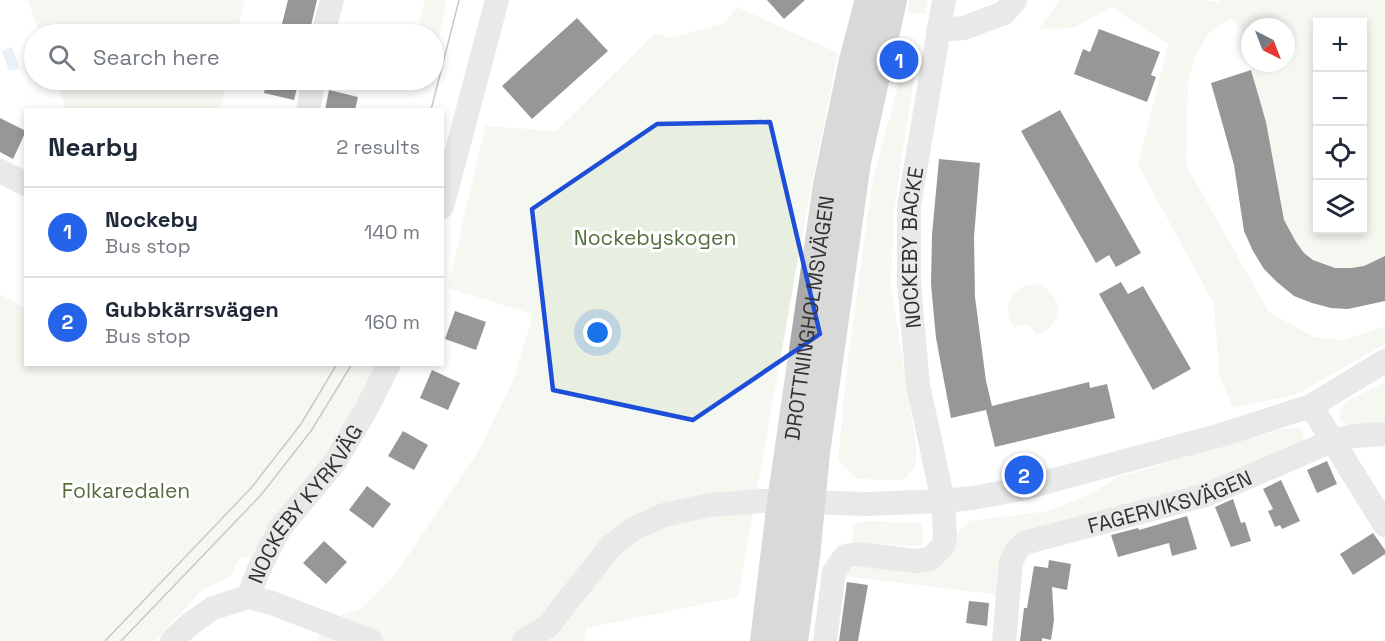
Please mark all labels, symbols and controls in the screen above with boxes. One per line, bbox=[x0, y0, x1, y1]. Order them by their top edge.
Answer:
north arrow bbox=[1241, 18, 1295, 72]
map controls bbox=[1313, 18, 1367, 234]
button: + bbox=[1313, 18, 1367, 72]
search box bbox=[24, 24, 444, 90]
pin: 1 bbox=[880, 38, 918, 82]
icon: search bbox=[45, 41, 78, 74]
text: Search here bbox=[93, 43, 220, 71]
button: − bbox=[1313, 72, 1367, 126]
button: locate bbox=[1313, 126, 1367, 180]
text: Nearby bbox=[48, 130, 138, 164]
text: 2 results bbox=[336, 134, 420, 160]
street label: NOCKEBY BACKE bbox=[896, 164, 929, 330]
button: layers bbox=[1313, 180, 1367, 234]
street label: DROTTNINGHOLMSVÄGEN bbox=[778, 194, 840, 442]
text: Nockeby bbox=[105, 205, 198, 233]
text: 1 bbox=[63, 219, 72, 245]
text: 140 m bbox=[364, 219, 420, 245]
park label: Nockebyskogen bbox=[574, 224, 736, 251]
text: Bus stop bbox=[105, 233, 191, 259]
text: Gubbkärrsvägen bbox=[105, 295, 279, 323]
text: 2 bbox=[62, 309, 73, 335]
text: 160 m bbox=[364, 309, 420, 335]
your location bbox=[583, 318, 612, 347]
text: Bus stop bbox=[105, 323, 191, 349]
street label: NOCKEBY KYRKVÄG bbox=[241, 419, 368, 587]
pin: 2 bbox=[1004, 452, 1044, 498]
street label: FAGERVIKSVÄGEN bbox=[1085, 464, 1256, 539]
park label: Folkaredalen bbox=[62, 477, 190, 504]

